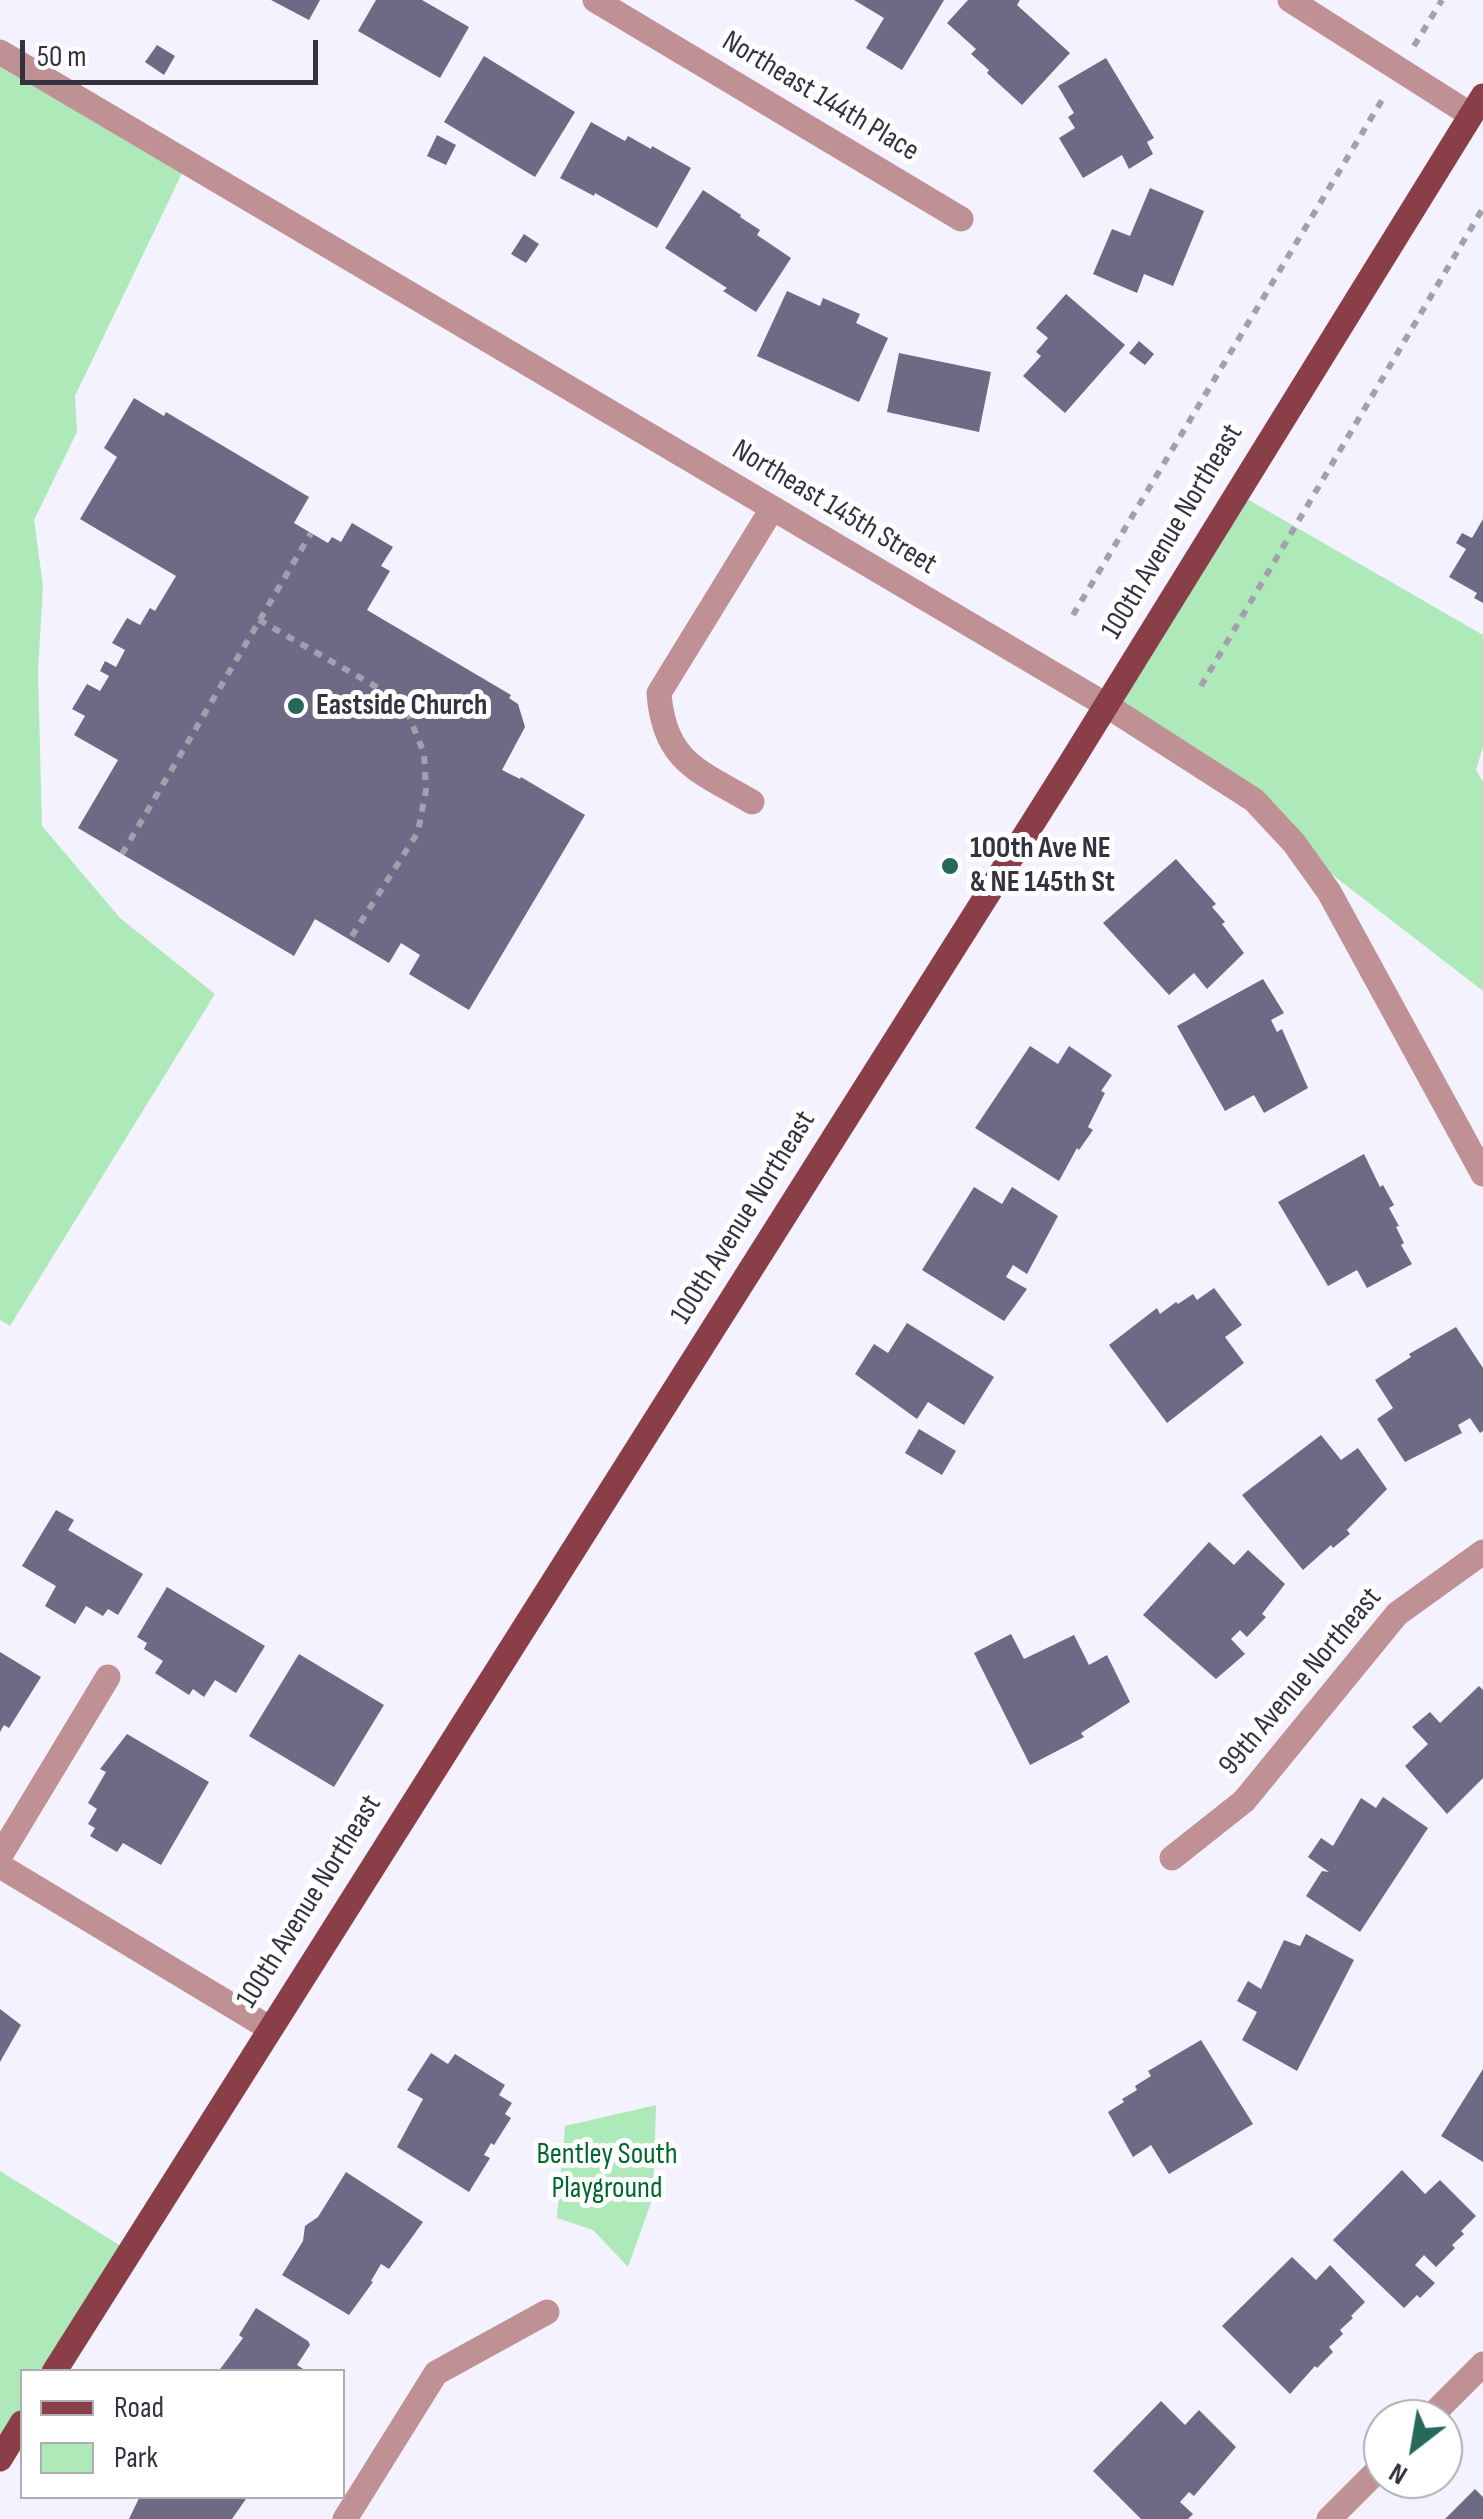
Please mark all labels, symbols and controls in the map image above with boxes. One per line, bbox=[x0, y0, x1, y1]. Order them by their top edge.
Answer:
scale bar bbox=[25, 20, 322, 82]
street label: Northeast 144th Place bbox=[715, 24, 925, 170]
text: 50 m bbox=[37, 39, 86, 75]
street label: 100th Avenue Northeast bbox=[1095, 418, 1251, 646]
street label: Northeast 145th Street bbox=[725, 433, 943, 583]
place label: Eastside Church bbox=[316, 688, 487, 724]
marker: Eastside Church bbox=[285, 695, 307, 717]
place label: 100th Ave NE & NE 145th St bbox=[970, 831, 1115, 902]
marker: 100th Ave NE & NE 145th St bbox=[939, 855, 961, 877]
street label: 100th Avenue Northeast bbox=[664, 1105, 824, 1331]
street label: 99th Avenue Northeast bbox=[1212, 1581, 1390, 1783]
street label: 100th Avenue Northeast bbox=[230, 1789, 390, 2015]
park label: Bentley South Playground bbox=[536, 2137, 678, 2208]
legend bbox=[20, 2369, 345, 2499]
text: Road bbox=[114, 2390, 164, 2426]
north arrow bbox=[1363, 2399, 1463, 2499]
text: Park bbox=[114, 2440, 158, 2476]
text: N bbox=[1383, 2455, 1413, 2491]

